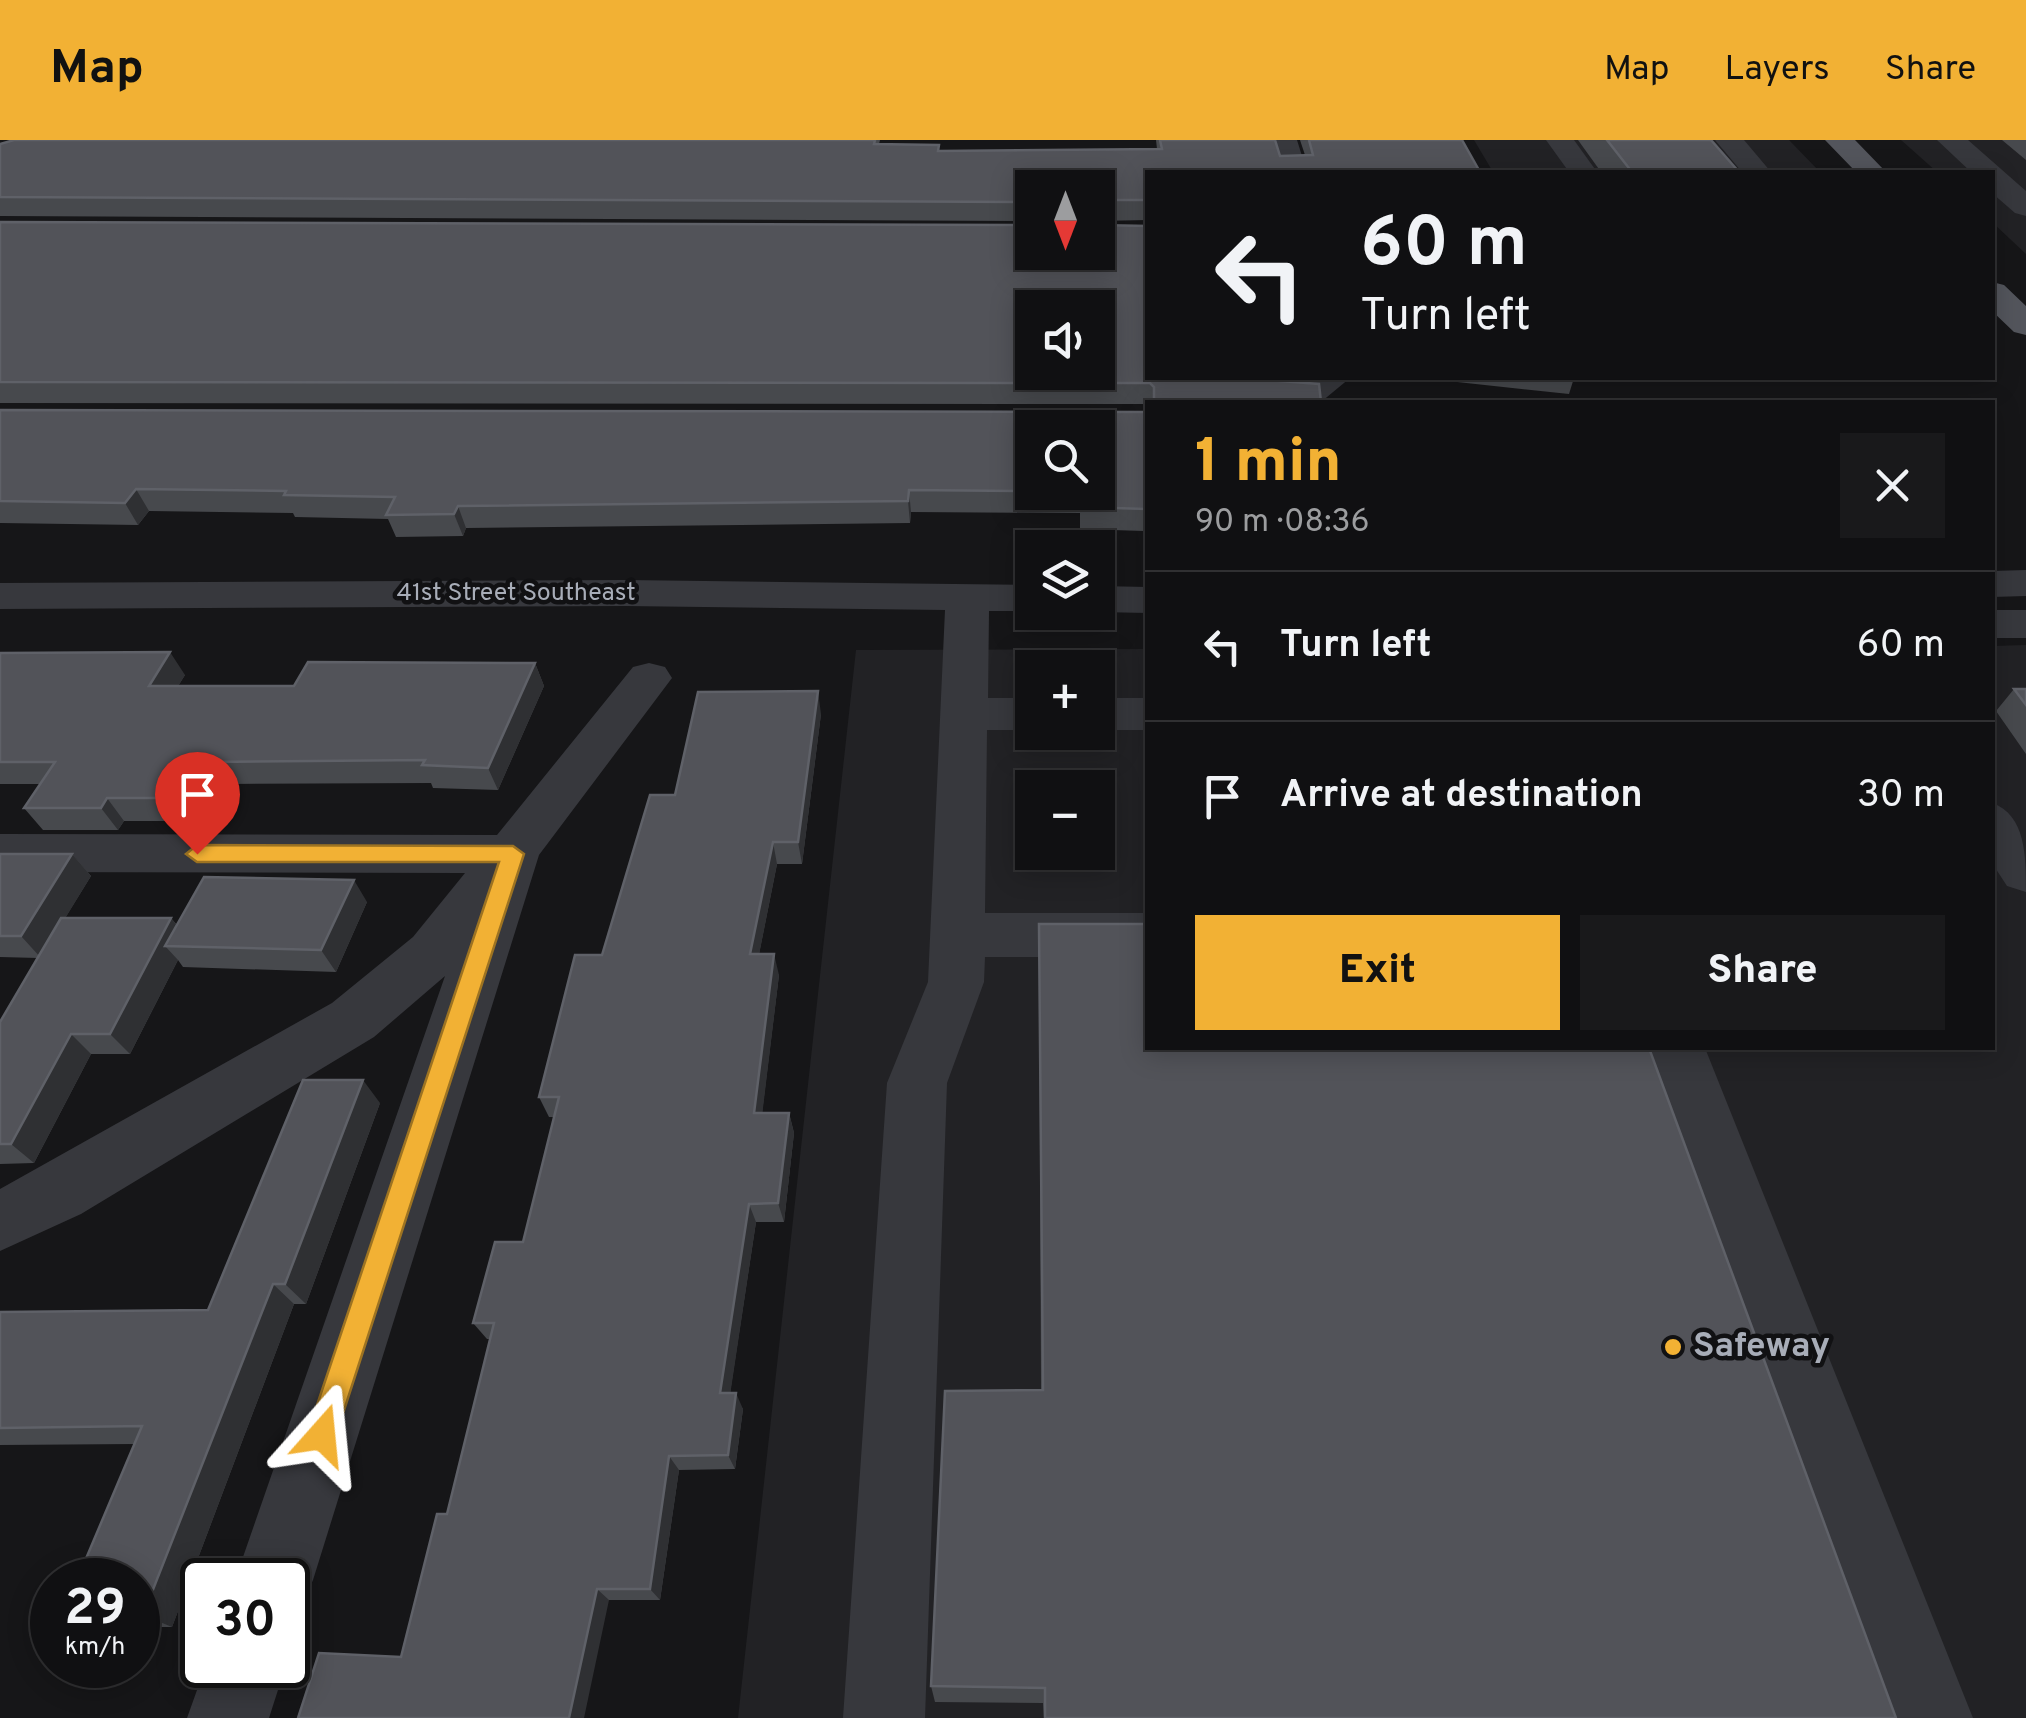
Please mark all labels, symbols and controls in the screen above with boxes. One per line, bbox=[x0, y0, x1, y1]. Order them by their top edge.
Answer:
text: Map bbox=[50, 40, 144, 100]
text: Map bbox=[1604, 48, 1670, 92]
text: Layers bbox=[1725, 48, 1830, 92]
text: Share bbox=[1885, 48, 1976, 92]
north arrow bbox=[1015, 170, 1115, 270]
map controls bbox=[1015, 170, 1115, 870]
text: 60 m bbox=[1360, 202, 1528, 291]
icon: left bbox=[1195, 210, 1325, 340]
text: Turn left bbox=[1360, 289, 1531, 346]
button: sound bbox=[1015, 290, 1115, 390]
button: search bbox=[1015, 410, 1115, 510]
text: 1 min bbox=[1195, 427, 1342, 503]
button: close bbox=[1840, 433, 1945, 538]
text: 90 m · 08:36 bbox=[1195, 503, 1370, 543]
button: layers bbox=[1015, 530, 1115, 630]
street label: 41st Street Southeast bbox=[396, 578, 636, 610]
icon: left bbox=[1195, 619, 1250, 674]
text: Turn left bbox=[1280, 622, 1432, 671]
text: 60 m bbox=[1857, 622, 1945, 671]
button: + bbox=[1015, 650, 1115, 750]
pin bbox=[155, 752, 240, 855]
icon: arrive bbox=[170, 767, 225, 822]
icon: arrive bbox=[1195, 769, 1250, 824]
button: − bbox=[1015, 770, 1115, 870]
text: Arrive at destination bbox=[1280, 772, 1643, 821]
text: 30 m bbox=[1857, 772, 1945, 821]
button: Exit bbox=[1195, 915, 1560, 1030]
button: Share bbox=[1580, 915, 1945, 1030]
place label: Safeway bbox=[1693, 1325, 1830, 1369]
marker: Safeway bbox=[1662, 1336, 1684, 1358]
position arrow bbox=[270, 1383, 374, 1487]
speed limit sign: 30 bbox=[180, 1558, 310, 1688]
text: 29 bbox=[64, 1579, 126, 1642]
text: km/h bbox=[65, 1632, 125, 1664]

